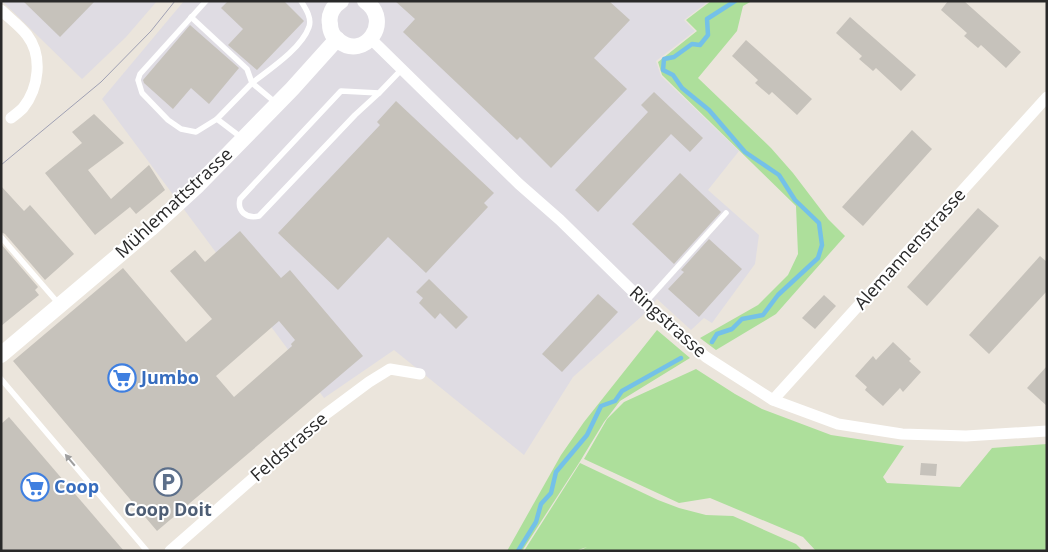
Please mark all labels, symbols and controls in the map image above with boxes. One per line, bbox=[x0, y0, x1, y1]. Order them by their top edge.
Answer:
street label: Mühlemattstrasse bbox=[110, 142, 237, 263]
street label: Alemannenstrasse bbox=[848, 183, 970, 314]
street label: Ringstrasse bbox=[625, 280, 712, 362]
supermarket icon: Jumbo bbox=[107, 363, 137, 393]
place label: Jumbo bbox=[139, 365, 199, 389]
street label: Feldstrasse bbox=[245, 406, 332, 486]
one-way arrow bbox=[65, 454, 76, 467]
parking icon: Coop Doit bbox=[153, 467, 183, 497]
supermarket icon: Coop bbox=[20, 472, 50, 502]
place label: Coop bbox=[54, 474, 99, 498]
place label: Coop Doit bbox=[124, 497, 212, 521]

